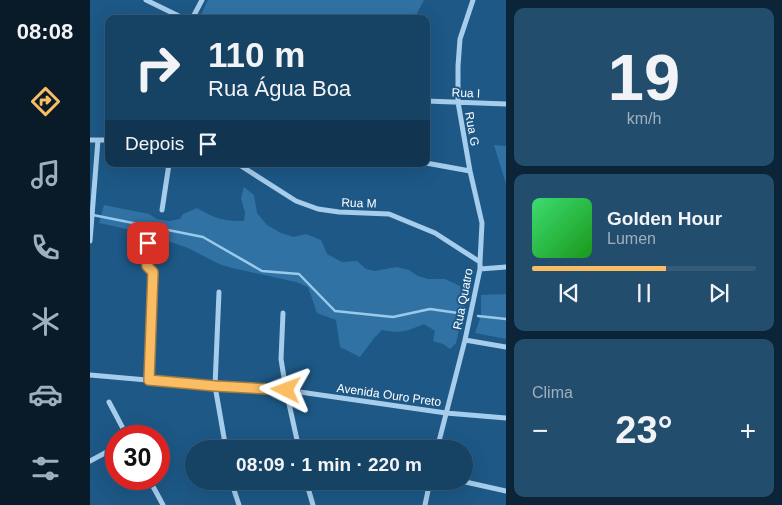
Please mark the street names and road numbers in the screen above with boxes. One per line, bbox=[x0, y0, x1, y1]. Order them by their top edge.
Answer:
street label: Rua I bbox=[451, 86, 481, 100]
street label: Rua G bbox=[462, 111, 482, 147]
street label: Rua M bbox=[341, 195, 377, 211]
street label: Rua Quatro bbox=[450, 267, 476, 331]
street label: Avenida Ouro Preto bbox=[336, 381, 442, 409]

